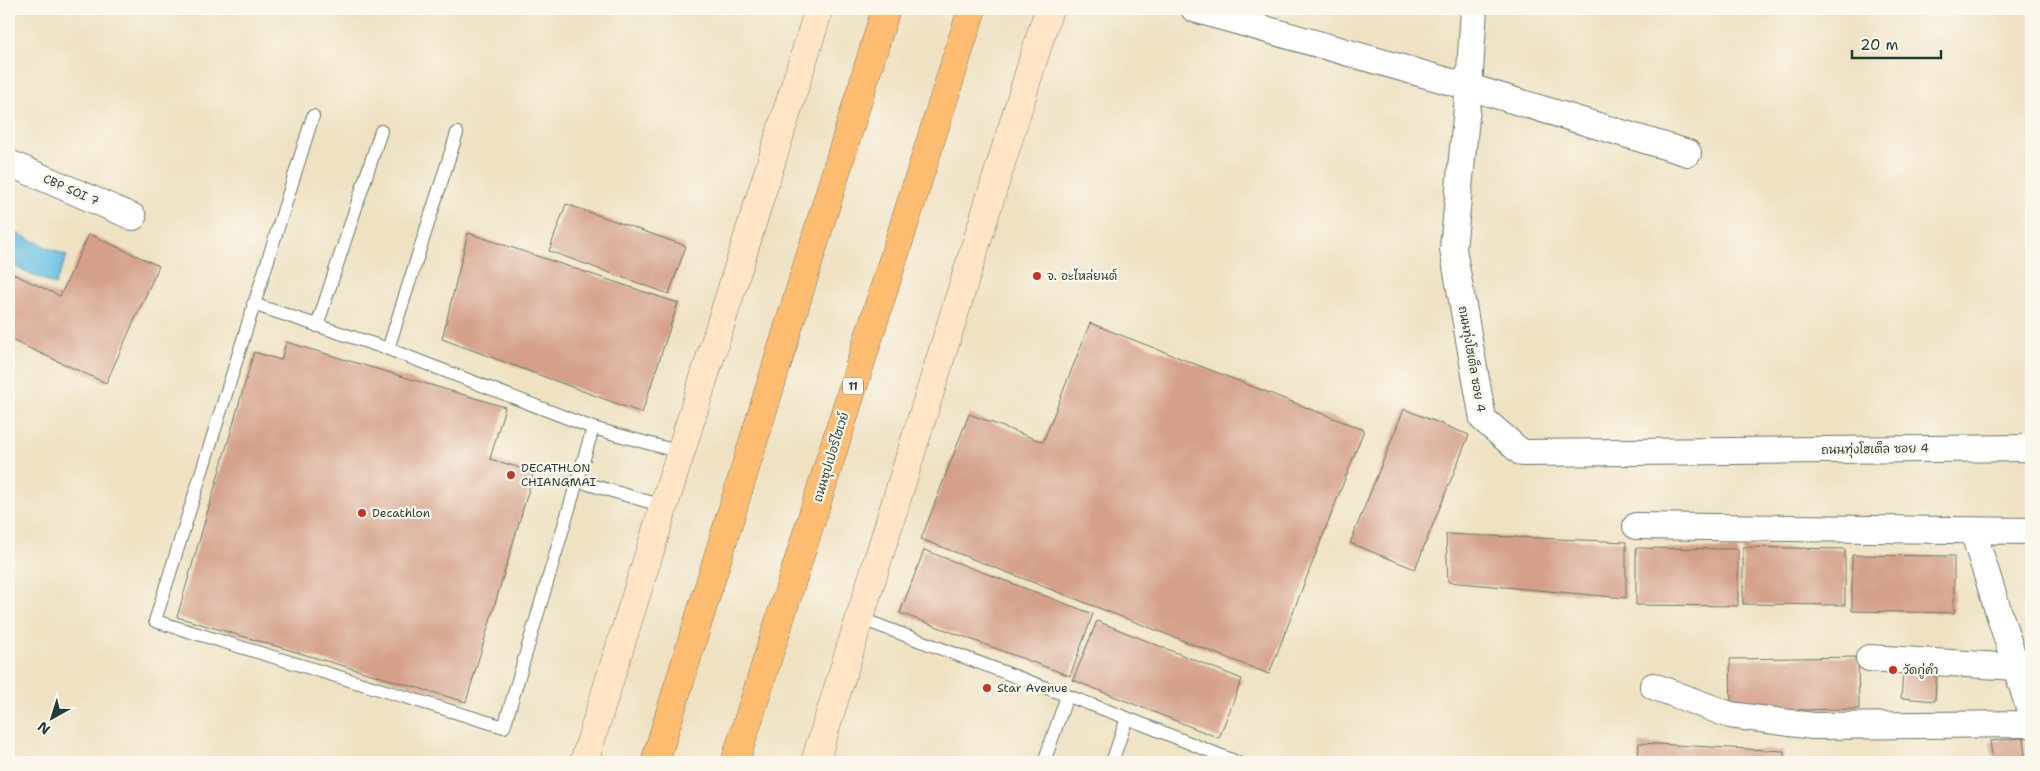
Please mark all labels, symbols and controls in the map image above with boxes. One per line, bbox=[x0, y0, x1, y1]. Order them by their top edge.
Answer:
scale bar bbox=[1852, 28, 1941, 60]
text: 20 m bbox=[1860, 35, 1899, 55]
street label: CBP SOI 7 bbox=[41, 171, 101, 209]
place label: จ. อะไหล่ยนต์ bbox=[1047, 268, 1117, 284]
marker: จ. อะไหล่ยนต์ bbox=[1031, 270, 1043, 282]
street label: ถนนทุ่งโฮเต็ล ซอย 4 bbox=[1454, 305, 1489, 414]
road number: 11 bbox=[843, 378, 863, 394]
street label: ถนนซุปเปอร์ไฮเวย์ bbox=[810, 410, 853, 504]
street label: ถนนทุ่งโฮเต็ล ซอย 4 bbox=[1821, 440, 1929, 459]
place label: DECATHLON CHIANGMAI bbox=[521, 460, 597, 490]
marker: DECATHLON CHIANGMAI bbox=[505, 469, 517, 481]
place label: Decathlon bbox=[372, 505, 430, 521]
marker: Decathlon bbox=[356, 507, 368, 519]
place label: วัดกู่คำ bbox=[1903, 662, 1938, 679]
marker: วัดกู่คำ bbox=[1887, 664, 1899, 676]
place label: Star Avenue bbox=[997, 680, 1068, 696]
marker: Star Avenue bbox=[981, 682, 993, 694]
north arrow bbox=[28, 694, 78, 744]
text: N bbox=[34, 718, 54, 739]

